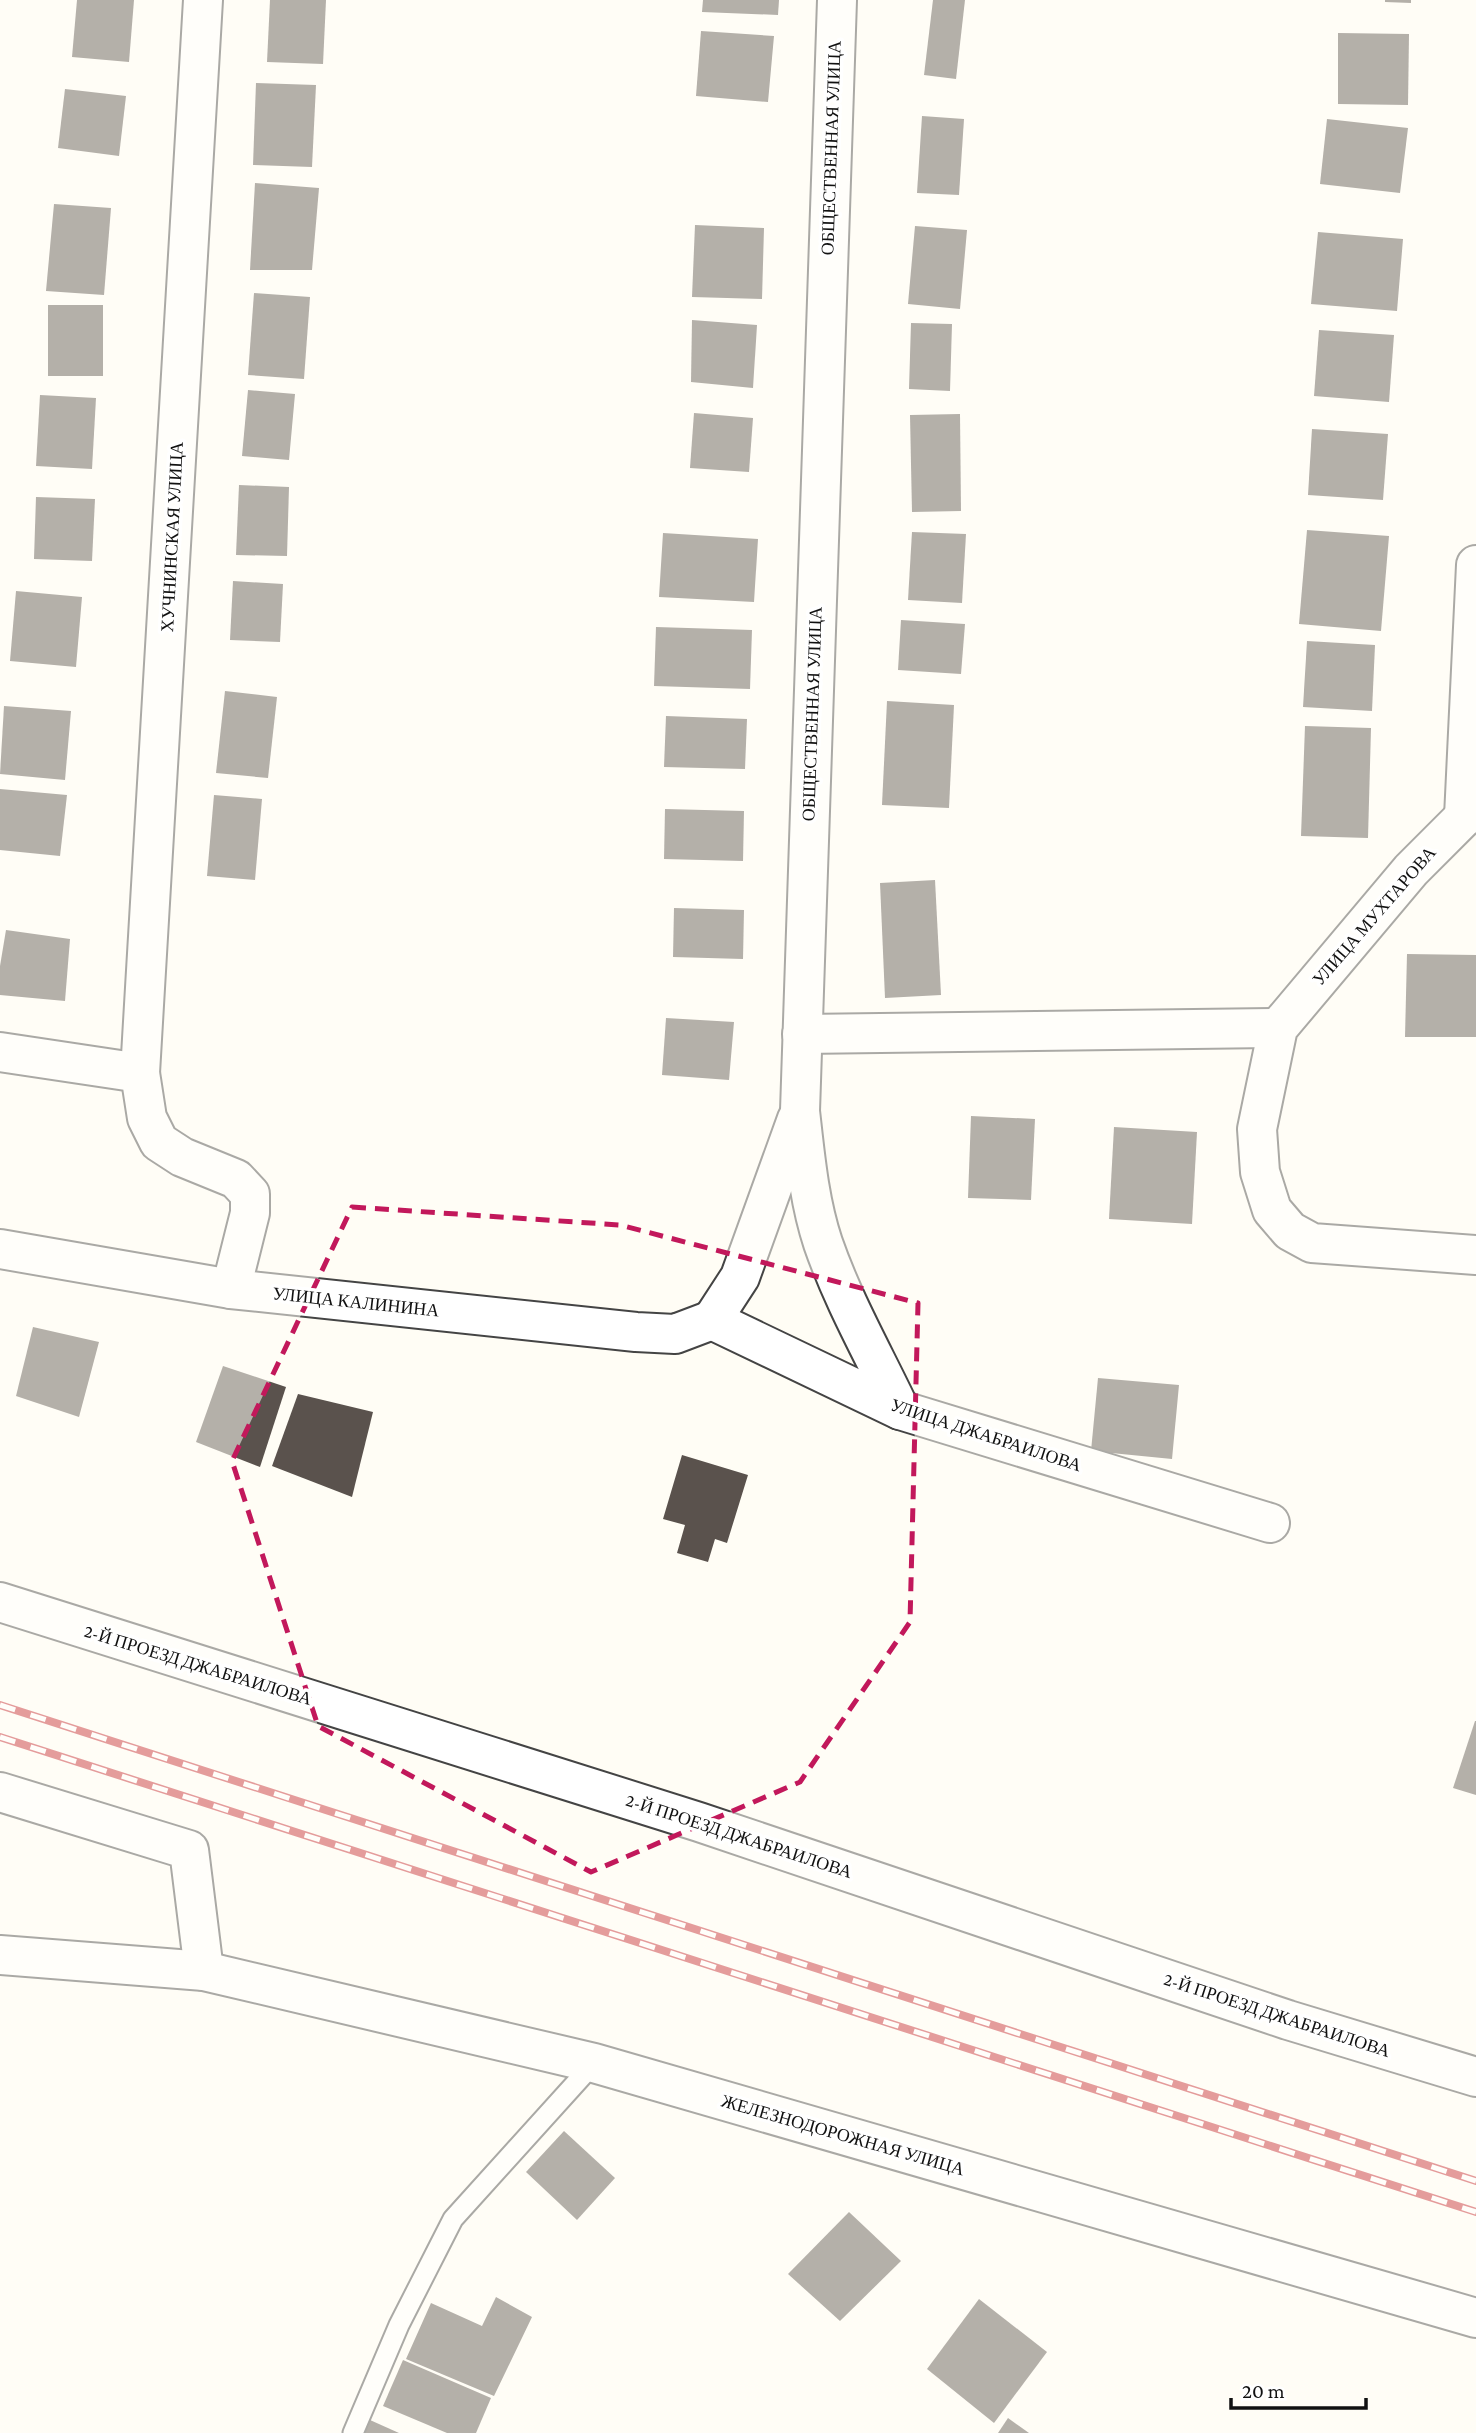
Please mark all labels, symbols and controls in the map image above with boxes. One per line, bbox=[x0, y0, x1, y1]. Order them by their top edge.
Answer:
street label: ОБЩЕСТВЕННАЯ УЛИЦА bbox=[817, 40, 845, 256]
street label: ХУЧНИНСКАЯ УЛИЦА bbox=[157, 441, 187, 633]
street label: ОБЩЕСТВЕННАЯ УЛИЦА bbox=[798, 606, 826, 822]
street label: УЛИЦА МУХТАРОВА bbox=[1308, 843, 1440, 989]
street label: УЛИЦА КАЛИНИНА bbox=[272, 1283, 440, 1321]
street label: УЛИЦА ДЖАБРАИЛОВА bbox=[888, 1395, 1084, 1475]
street label: 2-Й ПРОЕЗД ДЖАБРАИЛОВА bbox=[82, 1621, 314, 1709]
street label: 2-Й ПРОЕЗД ДЖАБРАИЛОВА bbox=[623, 1790, 855, 1882]
street label: 2-Й ПРОЕЗД ДЖАБРАИЛОВА bbox=[1161, 1969, 1393, 2061]
street label: ЖЕЛЕЗНОДОРОЖНАЯ УЛИЦА bbox=[719, 2091, 967, 2179]
scale bar bbox=[1231, 2366, 1366, 2410]
text: 20 m bbox=[1242, 2379, 1285, 2403]

